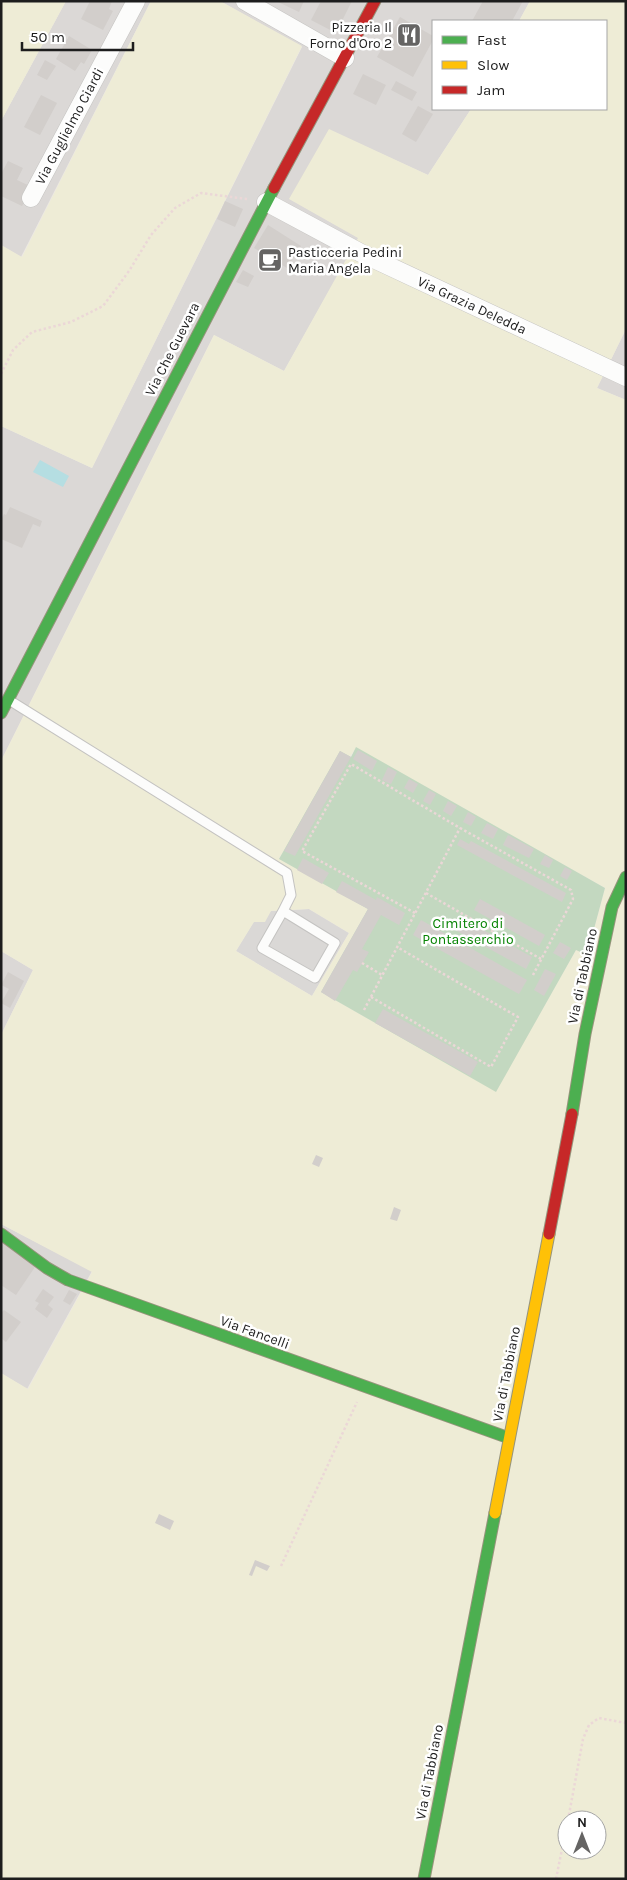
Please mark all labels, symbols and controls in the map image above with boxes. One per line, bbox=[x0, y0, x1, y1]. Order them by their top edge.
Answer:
place label: Pizzeria Il Forno d'Oro 2 bbox=[310, 19, 392, 52]
scale bar bbox=[22, 20, 134, 52]
legend bbox=[432, 20, 607, 110]
restaurant icon: Pizzeria Il Forno d'Oro 2 bbox=[396, 22, 422, 48]
text: 50 m bbox=[30, 28, 65, 46]
text: Fast bbox=[477, 31, 507, 49]
text: Slow bbox=[477, 56, 509, 74]
street label: Via Guglielmo Ciardi bbox=[31, 65, 107, 188]
text: Jam bbox=[477, 81, 505, 99]
place label: Pasticceria Pedini Maria Angela bbox=[288, 244, 402, 277]
cafe icon: Pasticceria Pedini Maria Angela bbox=[257, 247, 283, 273]
street label: Via Grazia Deledda bbox=[414, 273, 529, 338]
street label: Via Che Guevara bbox=[142, 300, 203, 399]
park label: Cimitero di Pontasserchio bbox=[422, 915, 514, 948]
street label: Via di Tabbiano bbox=[564, 927, 601, 1025]
street label: Via Fancelli bbox=[218, 1312, 292, 1353]
street label: Via di Tabbiano bbox=[489, 1325, 524, 1423]
street label: Via di Tabbiano bbox=[412, 1723, 447, 1821]
north arrow bbox=[557, 1810, 607, 1860]
text: N bbox=[577, 1814, 587, 1831]

